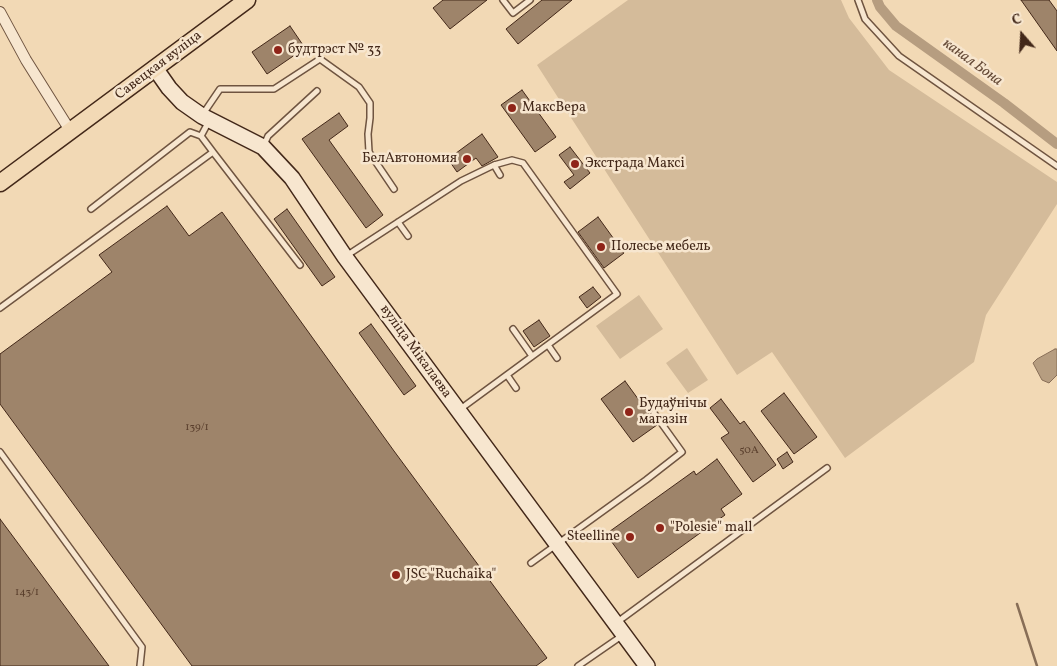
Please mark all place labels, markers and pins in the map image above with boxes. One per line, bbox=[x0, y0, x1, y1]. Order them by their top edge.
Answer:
place label: будтрэст № 33 bbox=[288, 42, 381, 58]
marker: будтрэст № 33 bbox=[272, 44, 284, 56]
place label: МаксBepa bbox=[522, 100, 586, 116]
marker: МаксBepa bbox=[506, 102, 518, 114]
place label: БелАвтономия bbox=[362, 151, 457, 167]
marker: БелАвтономия bbox=[461, 153, 473, 165]
place label: Экстрада Максі bbox=[585, 156, 685, 172]
marker: Экстрада Максі bbox=[569, 158, 581, 170]
place label: Полесье мебель bbox=[611, 239, 711, 255]
marker: Полесье мебель bbox=[595, 241, 607, 253]
place label: Будаўнічы магазін bbox=[639, 396, 707, 428]
marker: Будаўнічы магазін bbox=[623, 406, 635, 418]
place label: "Polesie" mall bbox=[670, 520, 753, 536]
marker: "Polesie" mall bbox=[654, 522, 666, 534]
place label: Steelline bbox=[567, 529, 620, 545]
marker: Steelline bbox=[624, 531, 636, 543]
place label: JSC "Ruchaika" bbox=[406, 567, 496, 583]
marker: JSC "Ruchaika" bbox=[390, 569, 402, 581]

